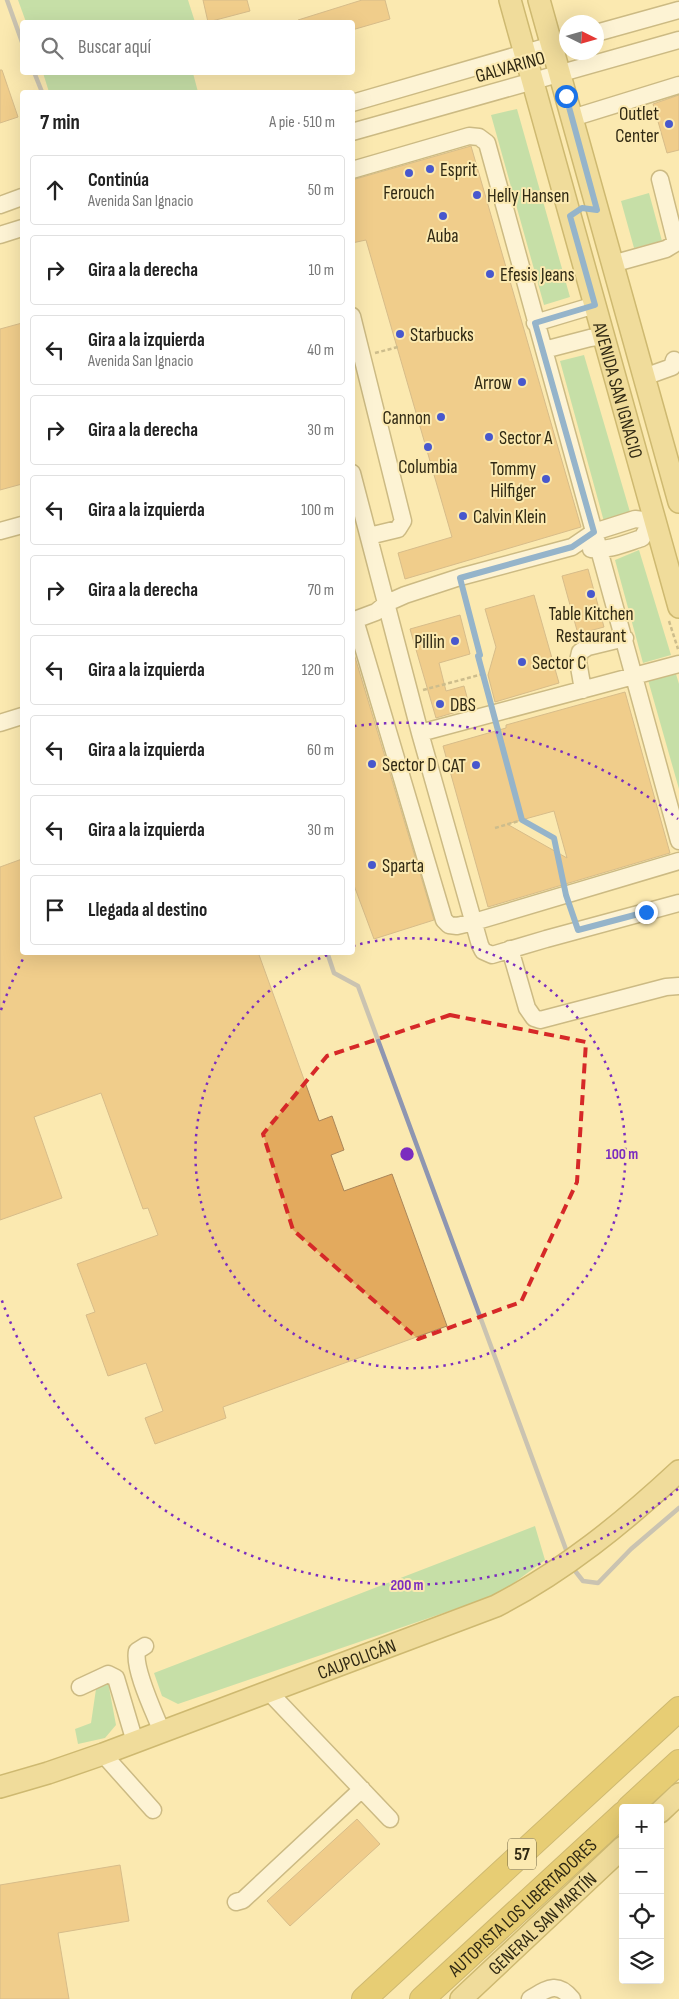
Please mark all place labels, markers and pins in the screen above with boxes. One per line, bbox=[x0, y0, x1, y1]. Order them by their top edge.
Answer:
place label: Outlet Center bbox=[615, 103, 660, 148]
marker: Outlet Center bbox=[663, 118, 675, 130]
place label: Esprit bbox=[440, 159, 478, 182]
marker: Esprit bbox=[424, 163, 436, 175]
marker: Ferouch bbox=[403, 167, 415, 179]
place label: Ferouch bbox=[383, 182, 435, 205]
place label: Helly Hansen bbox=[487, 185, 569, 208]
marker: Helly Hansen bbox=[471, 189, 483, 201]
marker: Auba bbox=[437, 210, 449, 222]
place label: Auba bbox=[426, 225, 459, 248]
place label: Efesis Jeans bbox=[500, 264, 575, 287]
marker: Efesis Jeans bbox=[484, 268, 496, 280]
place label: Starbucks bbox=[410, 324, 474, 347]
marker: Starbucks bbox=[394, 328, 406, 340]
place label: Arrow bbox=[473, 372, 512, 395]
marker: Arrow bbox=[516, 376, 528, 388]
place label: Cannon bbox=[383, 407, 431, 430]
marker: Cannon bbox=[435, 411, 447, 423]
place label: Sector A bbox=[499, 427, 553, 450]
marker: Sector A bbox=[483, 431, 495, 443]
marker: Columbia bbox=[422, 441, 434, 453]
place label: Columbia bbox=[398, 456, 458, 479]
place label: Tommy Hilfiger bbox=[490, 458, 537, 503]
marker: Tommy Hilfiger bbox=[540, 473, 552, 485]
place label: Calvin Klein bbox=[473, 506, 546, 529]
marker: Calvin Klein bbox=[457, 510, 469, 522]
marker: Table Kitchen Restaurant bbox=[585, 588, 597, 600]
place label: Table Kitchen Restaurant bbox=[548, 603, 634, 648]
place label: Pillin bbox=[414, 631, 445, 654]
marker: Pillin bbox=[449, 635, 461, 647]
place label: Sector C bbox=[532, 652, 586, 675]
marker: Sector C bbox=[516, 656, 528, 668]
place label: DBS bbox=[450, 694, 476, 717]
marker: DBS bbox=[434, 698, 446, 710]
place label: Sector D bbox=[382, 754, 437, 777]
place label: CAT bbox=[442, 755, 466, 778]
marker: Sector D bbox=[366, 758, 378, 770]
marker: CAT bbox=[470, 759, 482, 771]
place label: Sparta bbox=[382, 855, 424, 878]
marker: Sparta bbox=[366, 859, 378, 871]
centre of rings bbox=[398, 1145, 416, 1163]

